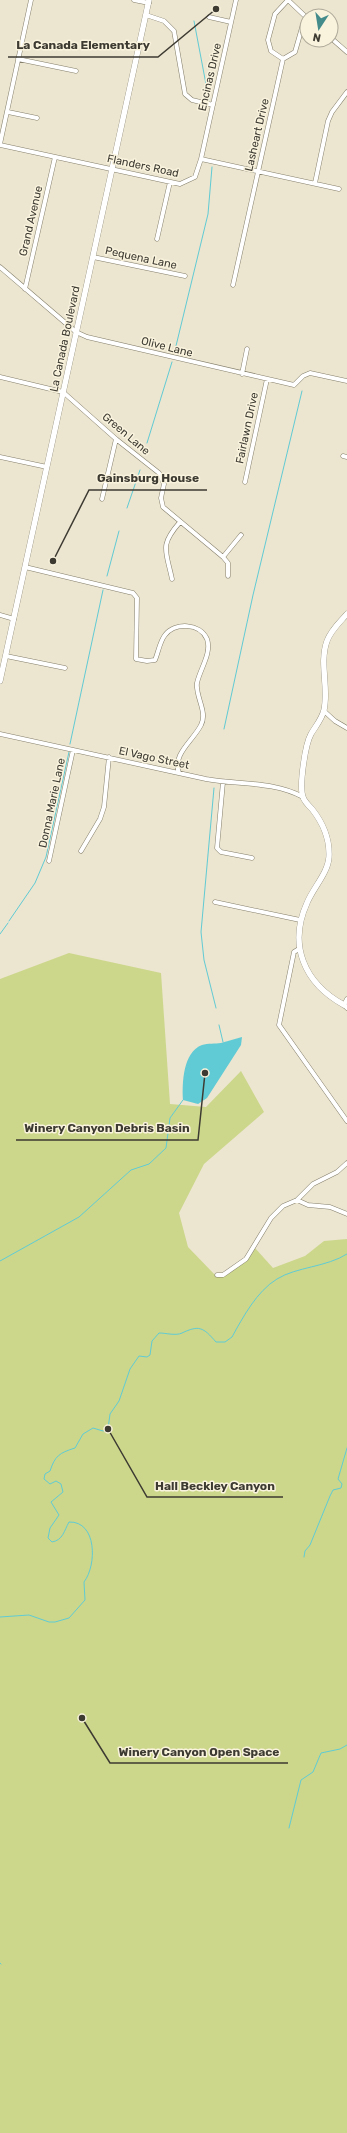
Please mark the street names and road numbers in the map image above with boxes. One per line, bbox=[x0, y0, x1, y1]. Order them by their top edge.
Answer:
street label: Encinas Drive bbox=[196, 42, 224, 112]
street label: Lasheart Drive bbox=[242, 97, 272, 173]
street label: Flanders Road bbox=[106, 152, 180, 180]
street label: Grand Avenue bbox=[17, 185, 45, 257]
street label: Pequena Lane bbox=[104, 244, 178, 272]
street label: La Canada Boulevard bbox=[47, 285, 83, 393]
street label: Olive Lane bbox=[140, 334, 194, 360]
street label: Fairlawn Drive bbox=[233, 391, 261, 465]
street label: Green Lane bbox=[99, 410, 153, 458]
street label: El Vago Street bbox=[118, 744, 191, 772]
street label: Donna Marie Lane bbox=[36, 757, 68, 849]

